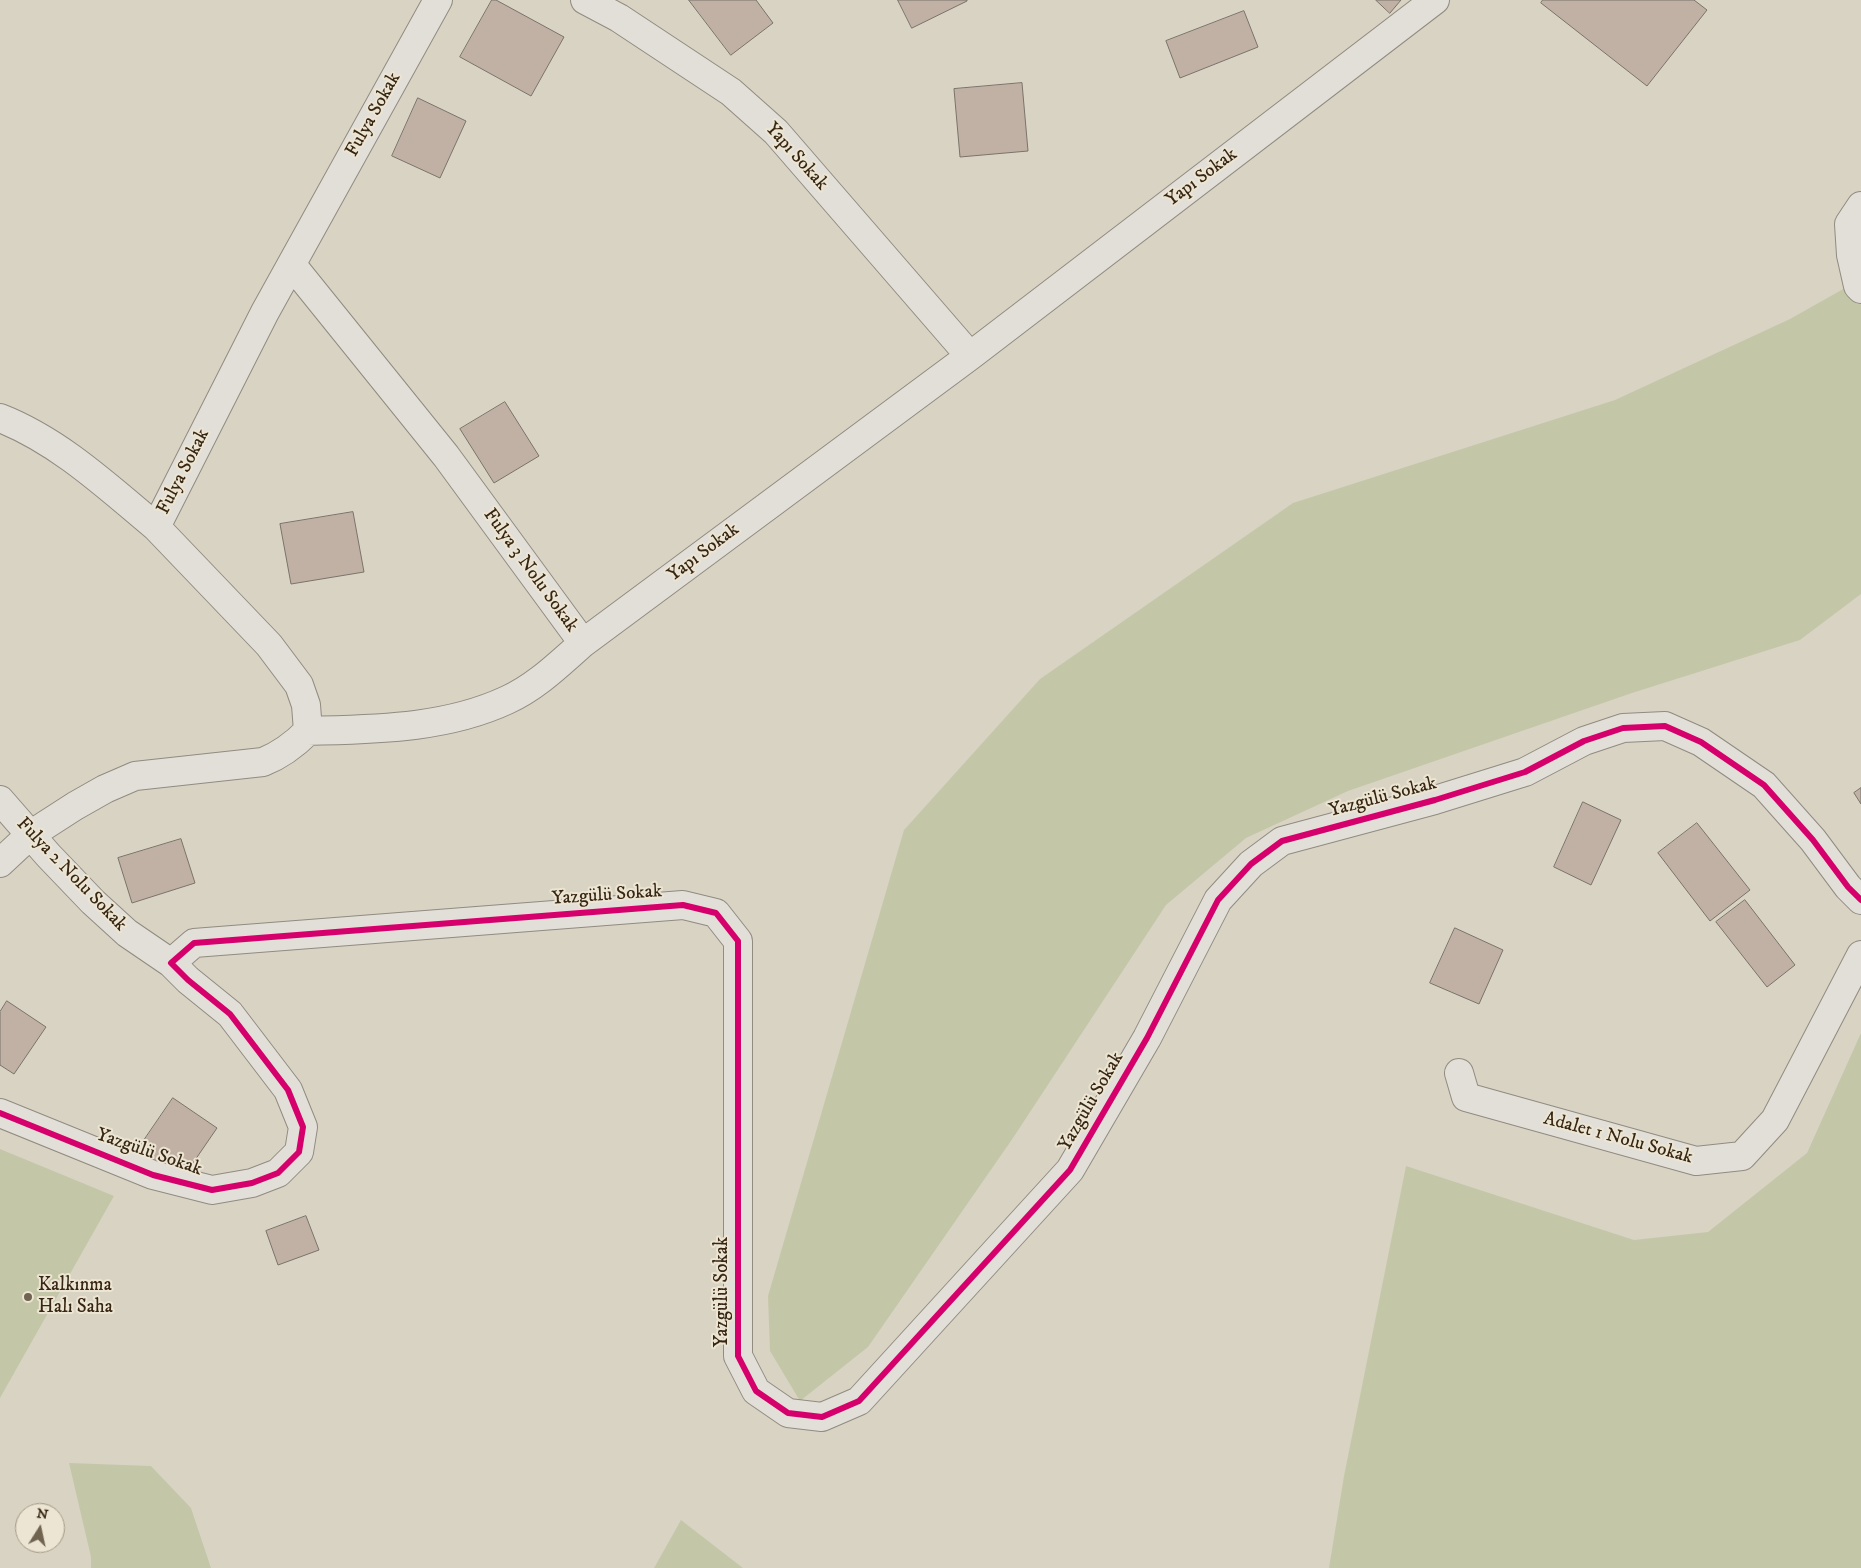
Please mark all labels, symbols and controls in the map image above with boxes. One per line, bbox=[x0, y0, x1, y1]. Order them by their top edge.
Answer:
street label: Fulya Sokak bbox=[341, 69, 407, 161]
street label: Yapı Sokak bbox=[760, 118, 832, 196]
street label: Yapı Sokak bbox=[1162, 144, 1242, 212]
street label: Fulya Sokak bbox=[153, 425, 215, 519]
street label: Fulya 3 Nolu Sokak bbox=[477, 505, 583, 637]
street label: Yapı Sokak bbox=[664, 519, 744, 587]
street label: Yazgülü Sokak bbox=[1327, 773, 1439, 823]
street label: Fulya 2 Nolu Sokak bbox=[11, 813, 131, 937]
street label: Yazgülü Sokak bbox=[551, 881, 663, 911]
street label: Yazgülü Sokak bbox=[1055, 1048, 1129, 1156]
street label: Adalet 1 Nolu Sokak bbox=[1541, 1108, 1695, 1170]
street label: Yazgülü Sokak bbox=[93, 1124, 205, 1182]
street label: Yazgülü Sokak bbox=[712, 1237, 734, 1347]
place label: Kalkınma Halı Saha bbox=[38, 1275, 113, 1319]
marker: Kalkınma Halı Saha bbox=[22, 1291, 34, 1303]
north arrow bbox=[15, 1503, 65, 1553]
text: N bbox=[35, 1504, 50, 1524]

